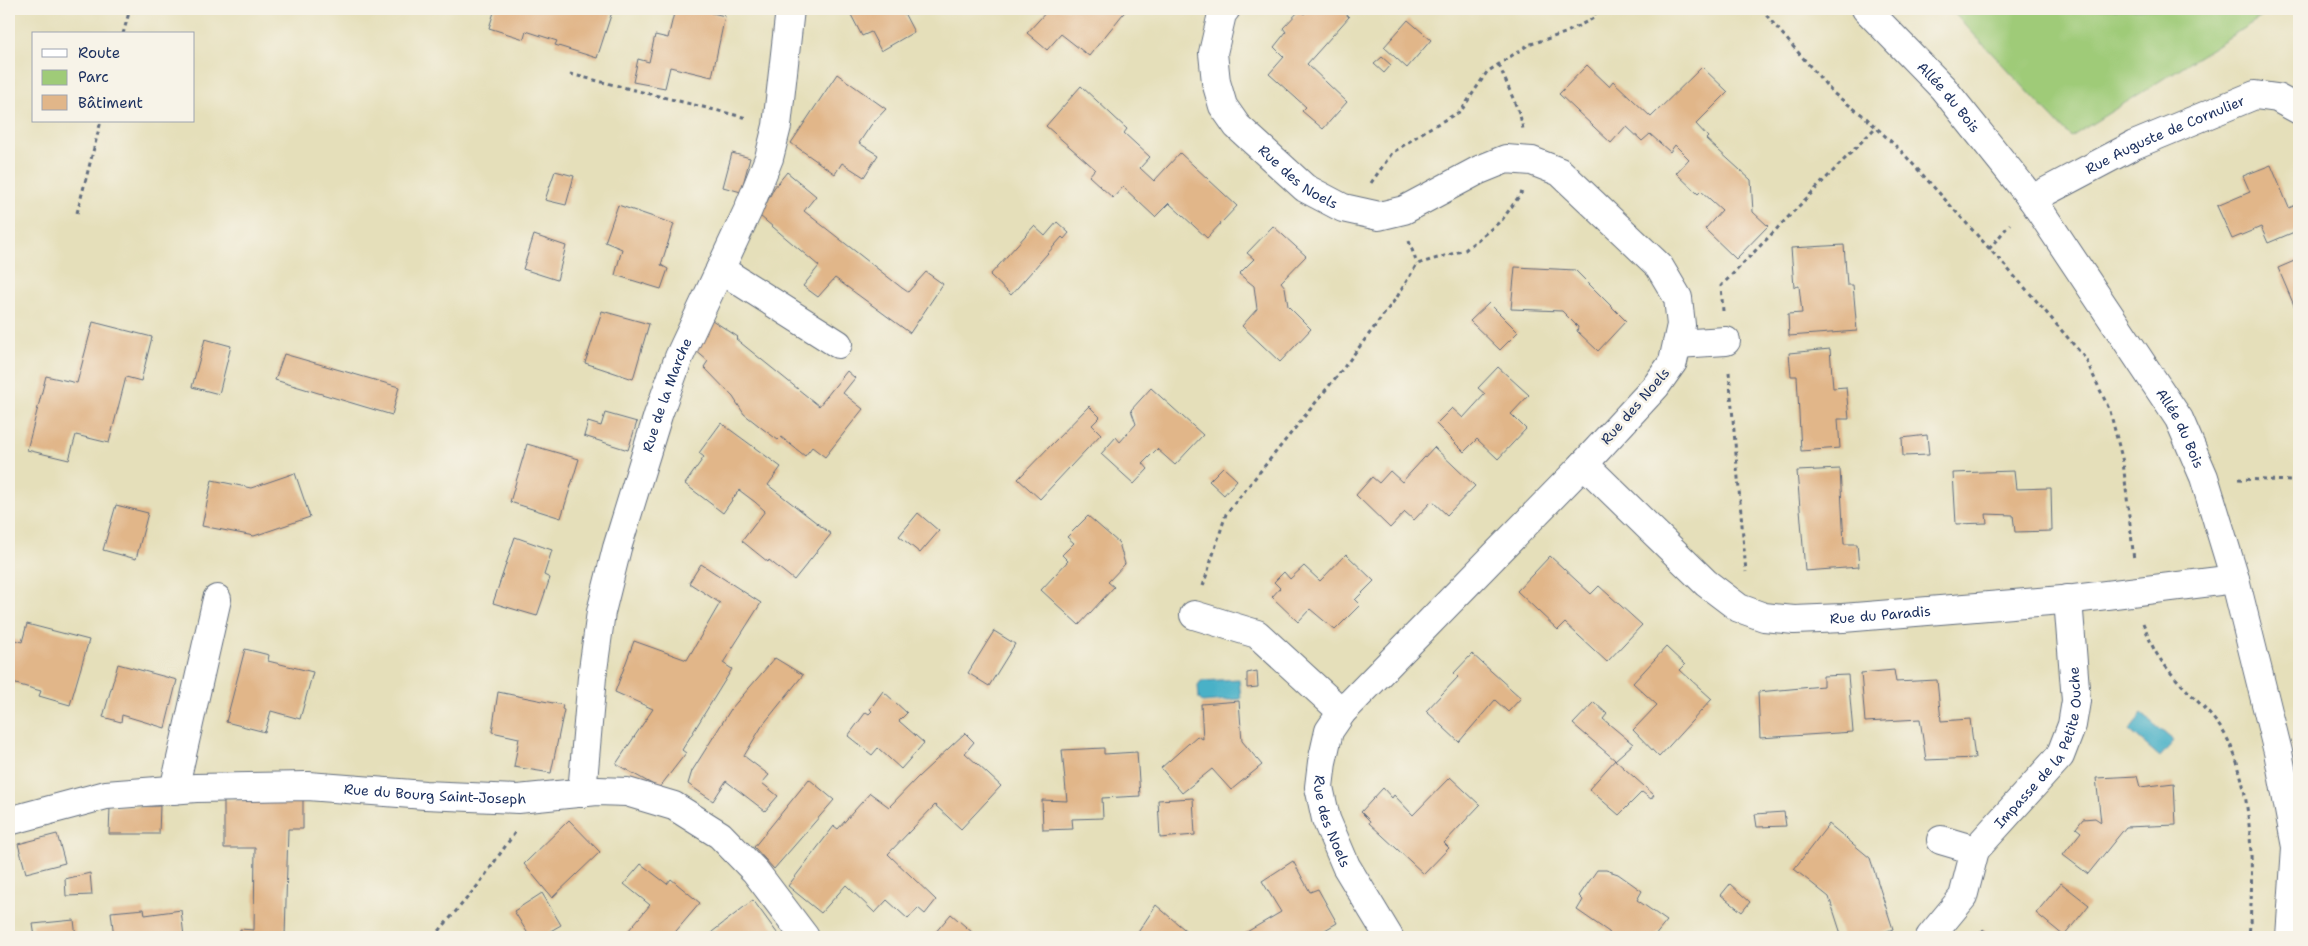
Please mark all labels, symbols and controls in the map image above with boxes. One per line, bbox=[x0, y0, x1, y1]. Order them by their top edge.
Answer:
legend bbox=[32, 32, 195, 122]
text: Route bbox=[78, 43, 120, 63]
street label: Allée du Bois bbox=[1913, 58, 1984, 136]
text: Parc bbox=[78, 67, 109, 87]
street label: Rue Auguste de Cornulier bbox=[2082, 91, 2248, 178]
text: Bâtiment bbox=[78, 93, 143, 113]
street label: Rue des Noels bbox=[1255, 141, 1341, 213]
street label: Rue de la Marche bbox=[638, 335, 696, 454]
street label: Rue des Noels bbox=[1597, 364, 1673, 448]
street label: Allée du Bois bbox=[2152, 385, 2208, 471]
street label: Rue du Paradis bbox=[1829, 602, 1932, 628]
street label: Impasse de la Petite Ouche bbox=[1990, 666, 2085, 832]
street label: Rue des Noels bbox=[1310, 774, 1355, 870]
street label: Rue du Bourg Saint-Joseph bbox=[343, 780, 527, 808]

